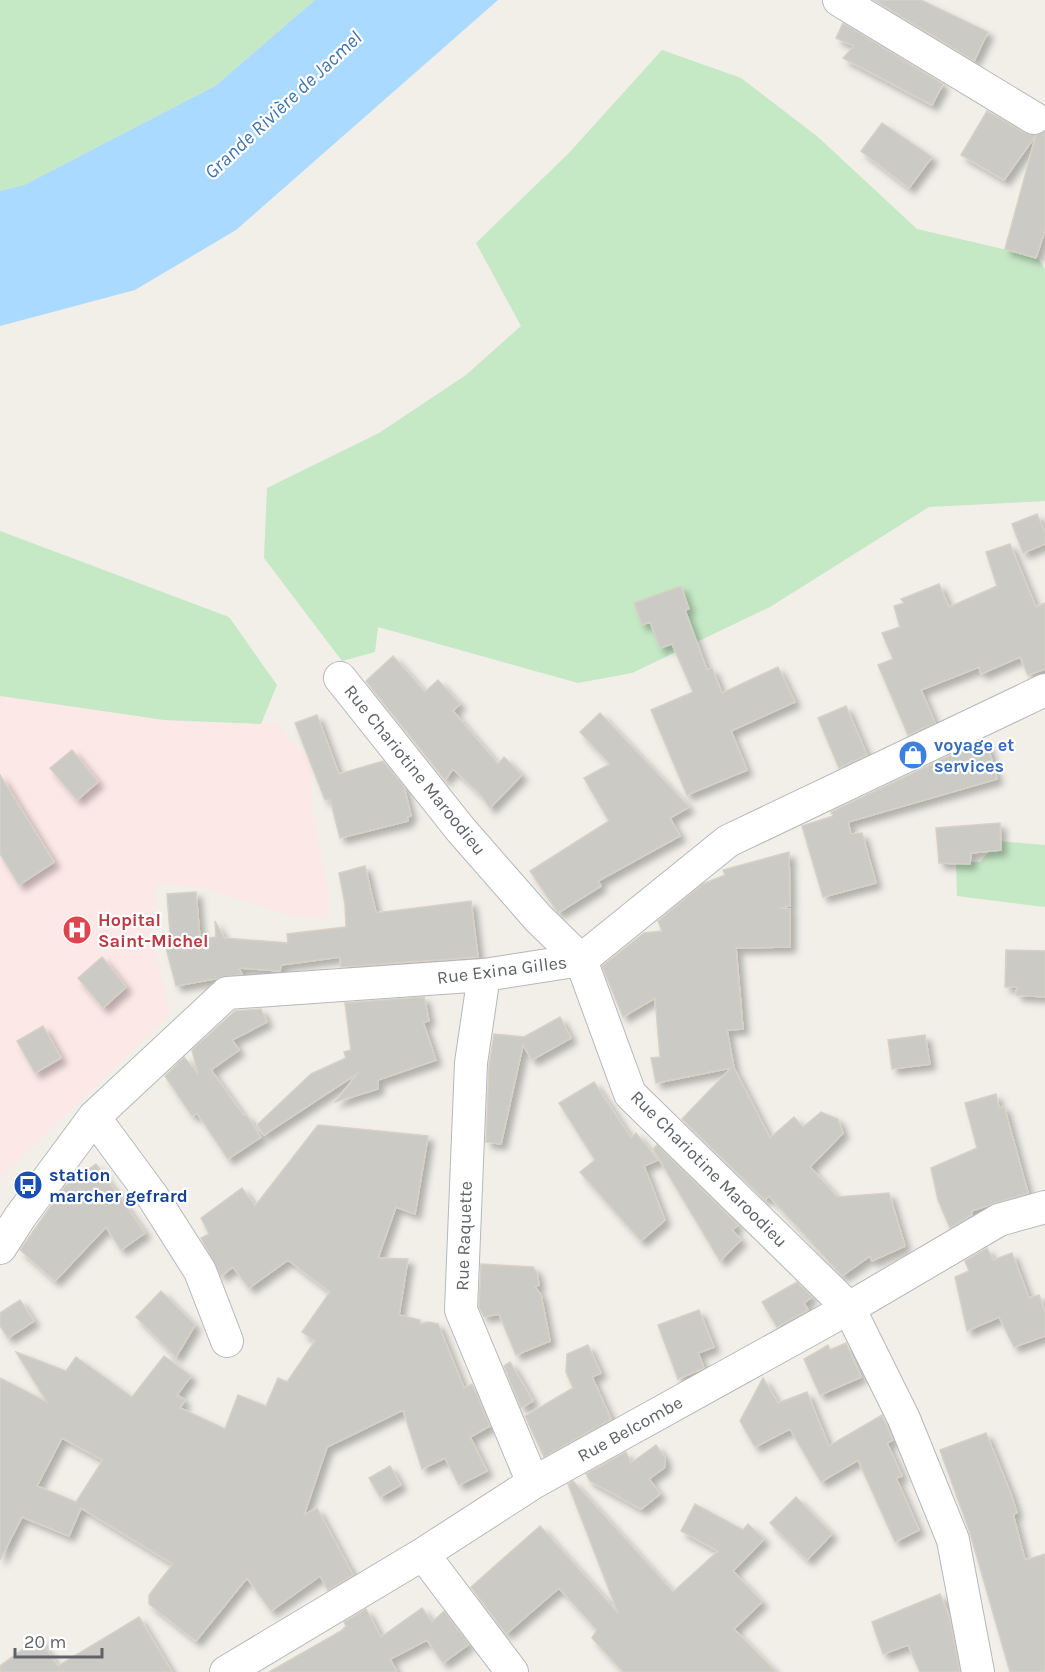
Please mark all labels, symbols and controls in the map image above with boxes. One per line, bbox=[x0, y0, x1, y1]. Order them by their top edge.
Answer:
water label: Grande Rivière de Jacmel bbox=[200, 26, 366, 184]
street label: Rue Chariotine Maroodieu bbox=[339, 680, 491, 860]
place label: voyage et services bbox=[934, 734, 1014, 777]
shop icon: voyage et services bbox=[897, 739, 929, 771]
place label: Hopital Saint-Michel bbox=[98, 909, 208, 952]
hospital icon: Hopital Saint-Michel bbox=[61, 914, 93, 946]
street label: Rue Exina Gilles bbox=[436, 951, 568, 989]
street label: Rue Chariotine Maroodieu bbox=[626, 1086, 792, 1252]
place label: station marcher gefrard bbox=[49, 1164, 188, 1207]
bus stop icon: station marcher gefrard bbox=[12, 1169, 44, 1201]
street label: Rue Raquette bbox=[451, 1181, 477, 1291]
street label: Rue Belcombe bbox=[574, 1391, 686, 1467]
scale bar bbox=[15, 1621, 102, 1659]
text: 20 m bbox=[24, 1631, 66, 1653]

